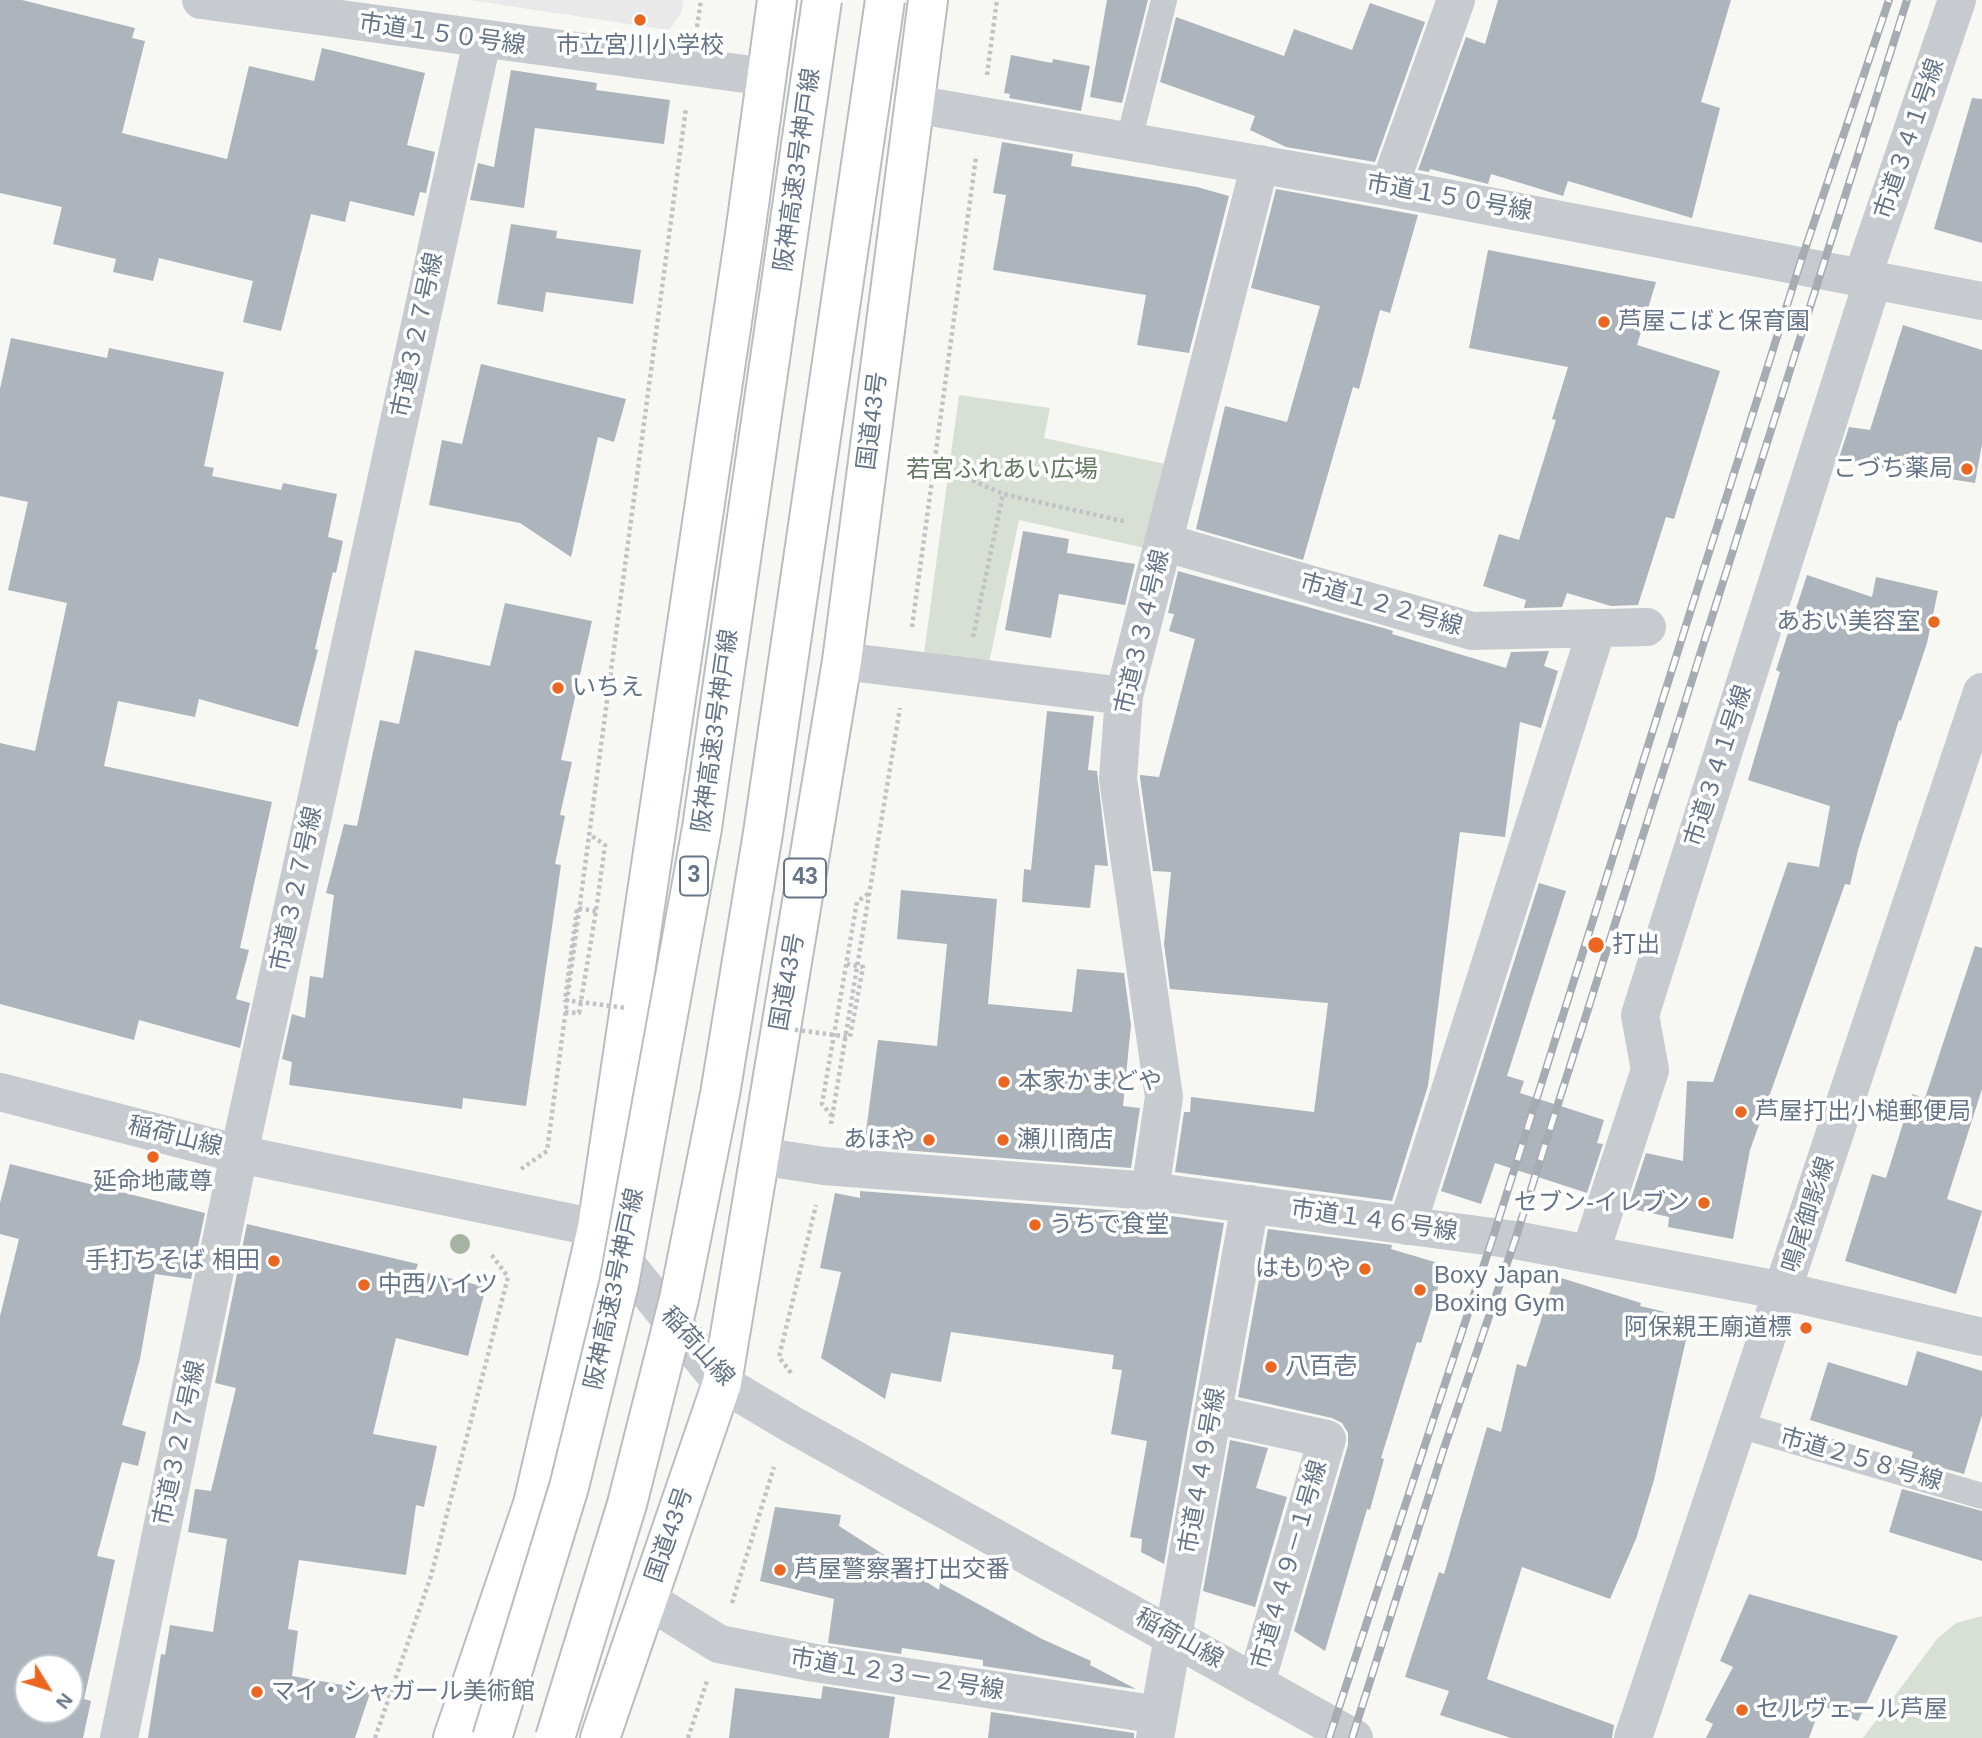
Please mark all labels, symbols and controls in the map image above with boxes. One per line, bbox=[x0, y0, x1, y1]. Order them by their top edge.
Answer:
street label: 市道１５０号線 bbox=[357, 9, 527, 61]
marker: 市立宮川小学校 bbox=[632, 12, 648, 28]
place label: 市立宮川小学校 bbox=[556, 32, 724, 60]
street label: 市道３４１号線 bbox=[1869, 55, 1951, 223]
street label: 阪神高速3号神戸線 bbox=[769, 66, 827, 274]
street label: 市道１５０号線 bbox=[1364, 169, 1534, 227]
street label: 市道３２７号線 bbox=[386, 250, 450, 420]
place label: 芦屋こばと保育園 bbox=[1618, 308, 1810, 336]
marker: 芦屋こばと保育園 bbox=[1596, 314, 1612, 330]
street label: 国道43号 bbox=[853, 370, 893, 472]
place label: こづち薬局 bbox=[1833, 455, 1953, 483]
park label: 若宮ふれあい広場 bbox=[906, 456, 1098, 484]
marker: こづち薬局 bbox=[1959, 461, 1975, 477]
street label: 市道３３４号線 bbox=[1110, 547, 1176, 717]
street label: 市道１２２号線 bbox=[1296, 568, 1466, 642]
place label: あおい美容室 bbox=[1776, 608, 1920, 636]
marker: あおい美容室 bbox=[1926, 614, 1942, 630]
street label: 阪神高速3号神戸線 bbox=[687, 627, 745, 835]
place label: いちえ bbox=[572, 674, 644, 702]
marker: いちえ bbox=[550, 680, 566, 696]
street label: 市道３４１号線 bbox=[1679, 682, 1759, 850]
street label: 市道３２７号線 bbox=[265, 804, 329, 974]
road number: 3 bbox=[680, 856, 708, 896]
road number: 43 bbox=[784, 858, 826, 898]
street label: 国道43号 bbox=[765, 931, 811, 1033]
place label: 打出 bbox=[1612, 931, 1660, 959]
marker: 打出 bbox=[1586, 935, 1606, 955]
place label: 本家かまどや bbox=[1018, 1068, 1162, 1096]
marker: 本家かまどや bbox=[996, 1074, 1012, 1090]
place label: 芦屋打出小槌郵便局 bbox=[1755, 1098, 1971, 1126]
marker: 芦屋打出小槌郵便局 bbox=[1733, 1104, 1749, 1120]
street label: 稲荷山線 bbox=[125, 1111, 225, 1163]
place label: あほや bbox=[843, 1126, 915, 1154]
place label: 瀬川商店 bbox=[1017, 1126, 1113, 1154]
marker: あほや bbox=[921, 1132, 937, 1148]
marker: 瀬川商店 bbox=[995, 1132, 1011, 1148]
marker: 延命地蔵尊 bbox=[145, 1149, 161, 1165]
street label: 鳴尾御影線 bbox=[1777, 1153, 1841, 1277]
place label: 延命地蔵尊 bbox=[93, 1168, 213, 1196]
street label: 阪神高速3号神戸線 bbox=[580, 1186, 650, 1392]
place label: セブン-イレブン bbox=[1514, 1189, 1690, 1217]
street label: 市道１４６号線 bbox=[1289, 1195, 1459, 1247]
marker: セブン-イレブン bbox=[1696, 1195, 1712, 1211]
place label: うちで食堂 bbox=[1049, 1211, 1169, 1239]
marker: うちで食堂 bbox=[1027, 1217, 1043, 1233]
place label: 手打ちそば 相田 bbox=[85, 1247, 260, 1275]
marker: 手打ちそば 相田 bbox=[266, 1253, 282, 1269]
place label: はもりや bbox=[1255, 1255, 1351, 1283]
marker: はもりや bbox=[1357, 1261, 1373, 1277]
place label: Boxy Japan Boxing Gym bbox=[1434, 1262, 1565, 1318]
place label: 中西ハイツ bbox=[378, 1271, 498, 1299]
marker: 中西ハイツ bbox=[356, 1277, 372, 1293]
marker: Boxy Japan Boxing Gym bbox=[1412, 1282, 1428, 1298]
street label: 稲荷山線 bbox=[654, 1302, 740, 1392]
place label: 阿保親王廟道標 bbox=[1624, 1314, 1792, 1342]
marker: 阿保親王廟道標 bbox=[1798, 1320, 1814, 1336]
place label: 八百壱 bbox=[1285, 1353, 1357, 1381]
street label: 市道３２７号線 bbox=[148, 1358, 212, 1528]
marker: 八百壱 bbox=[1263, 1359, 1279, 1375]
street label: 市道４４９号線 bbox=[1174, 1386, 1232, 1556]
street label: 市道２５８号線 bbox=[1776, 1423, 1946, 1497]
street label: 市道４４９－１号線 bbox=[1246, 1457, 1334, 1673]
street label: 国道43号 bbox=[640, 1484, 700, 1586]
place label: 芦屋警察署打出交番 bbox=[794, 1556, 1010, 1584]
marker: 芦屋警察署打出交番 bbox=[772, 1562, 788, 1578]
street label: 稲荷山線 bbox=[1130, 1603, 1228, 1675]
street label: 市道１２３－２号線 bbox=[788, 1644, 1006, 1706]
north arrow bbox=[14, 1654, 84, 1724]
place label: マイ・シャガール美術館 bbox=[271, 1678, 535, 1706]
marker: マイ・シャガール美術館 bbox=[249, 1684, 265, 1700]
text: N bbox=[52, 1689, 77, 1713]
place label: セルヴェール芦屋 bbox=[1756, 1696, 1948, 1724]
marker: セルヴェール芦屋 bbox=[1734, 1702, 1750, 1718]

